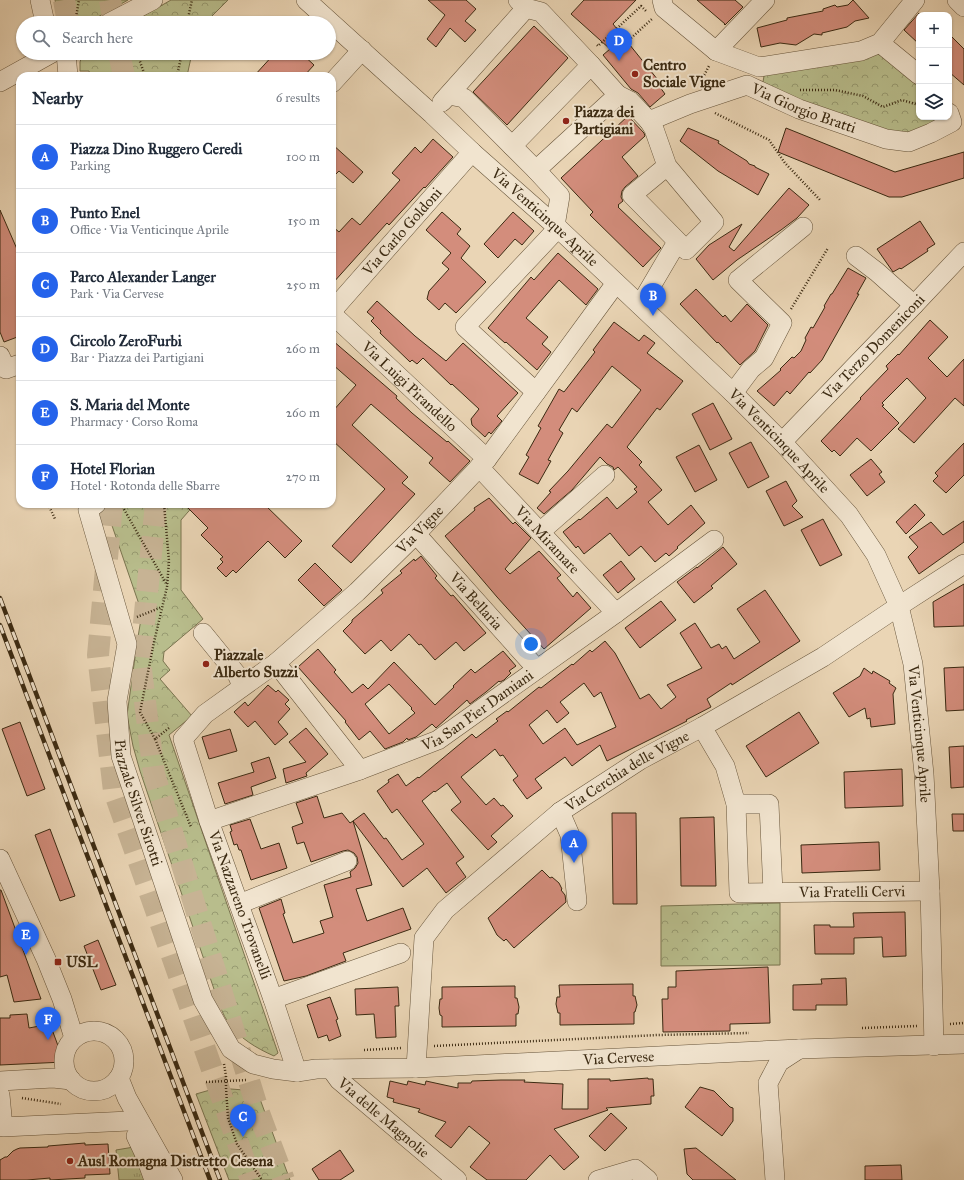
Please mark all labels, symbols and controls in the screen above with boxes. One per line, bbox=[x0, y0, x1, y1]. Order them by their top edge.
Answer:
map controls bbox=[916, 12, 952, 120]
button: + bbox=[916, 12, 952, 48]
search box bbox=[16, 16, 336, 60]
icon: search bbox=[30, 27, 52, 49]
pin: D bbox=[606, 28, 632, 61]
text: Search here bbox=[62, 29, 133, 47]
button: − bbox=[916, 48, 952, 84]
place label: Centro Sociale Vigne bbox=[643, 56, 726, 92]
marker: Centro Sociale Vigne bbox=[630, 69, 640, 79]
street label: Via Giorgio Bratti bbox=[748, 79, 858, 137]
button: layers bbox=[916, 84, 952, 120]
text: Nearby bbox=[32, 88, 83, 109]
text: 6 results bbox=[276, 90, 320, 106]
place label: Piazza dei Partigiani bbox=[574, 103, 635, 139]
marker: Piazza dei Partigiani bbox=[561, 116, 571, 126]
text: Piazza Dino Ruggero Ceredi bbox=[70, 140, 242, 158]
text: A bbox=[41, 149, 49, 165]
text: 100 m bbox=[286, 149, 320, 165]
text: Parking bbox=[70, 158, 110, 174]
street label: Via Venticinque Aprile bbox=[487, 164, 602, 270]
street label: Via Carlo Goldoni bbox=[358, 184, 446, 280]
text: Punto Enel bbox=[70, 204, 140, 222]
text: B bbox=[41, 213, 49, 229]
text: 150 m bbox=[288, 213, 320, 229]
text: Office · Via Venticinque Aprile bbox=[70, 222, 229, 238]
text: Parco Alexander Langer bbox=[70, 268, 216, 286]
text: C bbox=[41, 277, 49, 293]
text: 250 m bbox=[286, 277, 320, 293]
pin: B bbox=[640, 283, 666, 316]
text: Park · Via Cervese bbox=[70, 286, 164, 302]
street label: Via Terzo Domeniconi bbox=[818, 290, 929, 404]
text: Circolo ZeroFurbi bbox=[70, 332, 182, 350]
street label: Via Luigi Pirandello bbox=[357, 337, 461, 436]
text: D bbox=[40, 341, 50, 357]
text: 260 m bbox=[286, 341, 320, 357]
text: Bar · Piazza dei Partigiani bbox=[70, 350, 204, 366]
street label: Via Venticinque Aprile bbox=[724, 384, 833, 497]
text: S. Maria del Monte bbox=[70, 396, 190, 414]
text: E bbox=[40, 405, 50, 421]
text: 260 m bbox=[286, 405, 320, 421]
text: Pharmacy · Corso Roma bbox=[70, 414, 198, 430]
text: Hotel Florian bbox=[70, 460, 155, 478]
text: F bbox=[41, 469, 49, 485]
text: 270 m bbox=[286, 469, 320, 485]
text: Hotel · Rotonda delle Sbarre bbox=[70, 478, 220, 494]
street label: Via Vigne bbox=[392, 502, 447, 558]
street label: Via Miramare bbox=[511, 502, 584, 578]
street label: Via Bellaria bbox=[445, 568, 507, 634]
your location bbox=[521, 634, 541, 654]
place label: Piazzale Alberto Suzzi bbox=[213, 646, 299, 681]
marker: Piazzale Alberto Suzzi bbox=[201, 659, 211, 669]
street label: Via Venticinque Aprile bbox=[904, 663, 934, 803]
street label: Via San Pier Damiani bbox=[418, 666, 537, 755]
street label: Via Cerchia delle Vigne bbox=[561, 727, 692, 816]
street label: Piazzale Silver Sirotti bbox=[111, 739, 166, 868]
street label: Via Nazzareno Trovanelli bbox=[204, 827, 275, 982]
pin: A bbox=[561, 830, 587, 863]
street label: Via Fratelli Cervi bbox=[798, 882, 905, 901]
pin: E bbox=[13, 922, 39, 955]
place label: USL bbox=[66, 953, 98, 971]
marker: USL bbox=[53, 957, 63, 967]
pin: F bbox=[35, 1007, 61, 1040]
street label: Via Cervese bbox=[582, 1047, 655, 1069]
street label: Via delle Magnolie bbox=[333, 1073, 433, 1162]
pin: C bbox=[230, 1104, 256, 1137]
place label: Ausl Romagna Distretto Cesena bbox=[77, 1152, 274, 1171]
marker: Ausl Romagna Distretto Cesena bbox=[65, 1156, 75, 1166]

